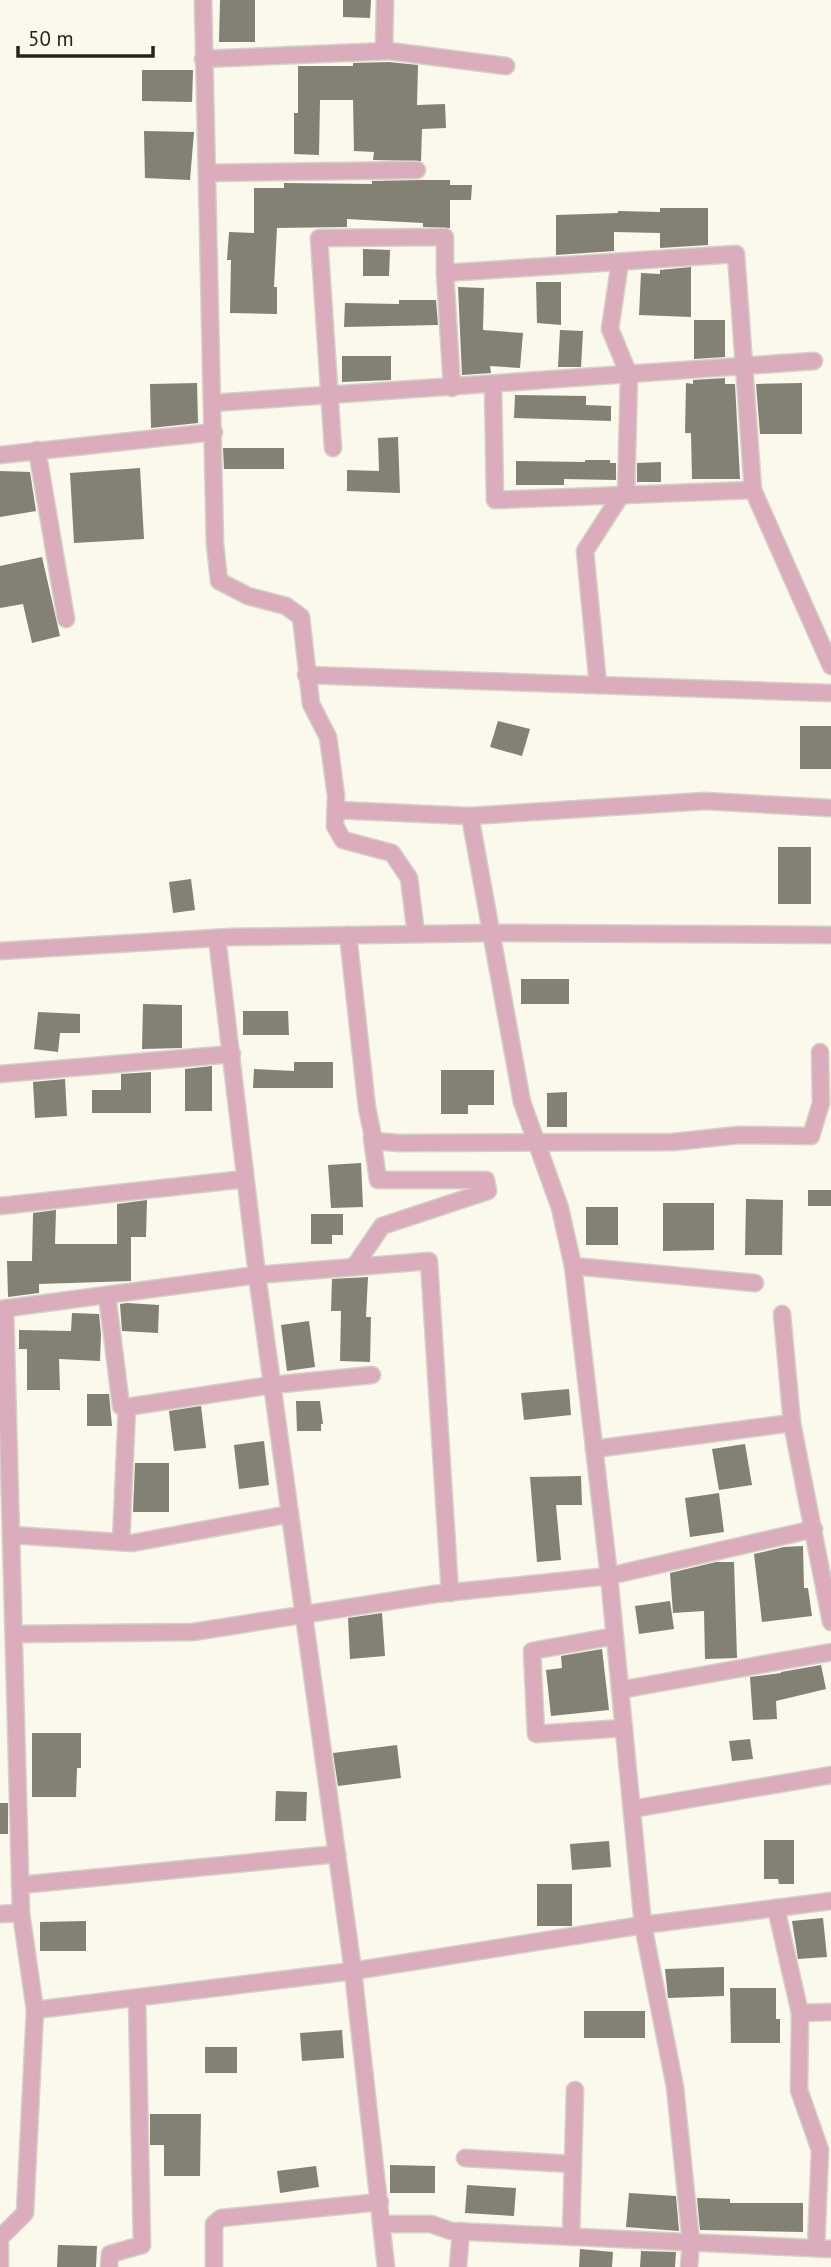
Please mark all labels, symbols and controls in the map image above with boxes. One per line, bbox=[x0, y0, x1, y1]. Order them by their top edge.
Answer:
scale bar bbox=[18, 14, 152, 58]
text: 50 m bbox=[28, 25, 74, 52]

